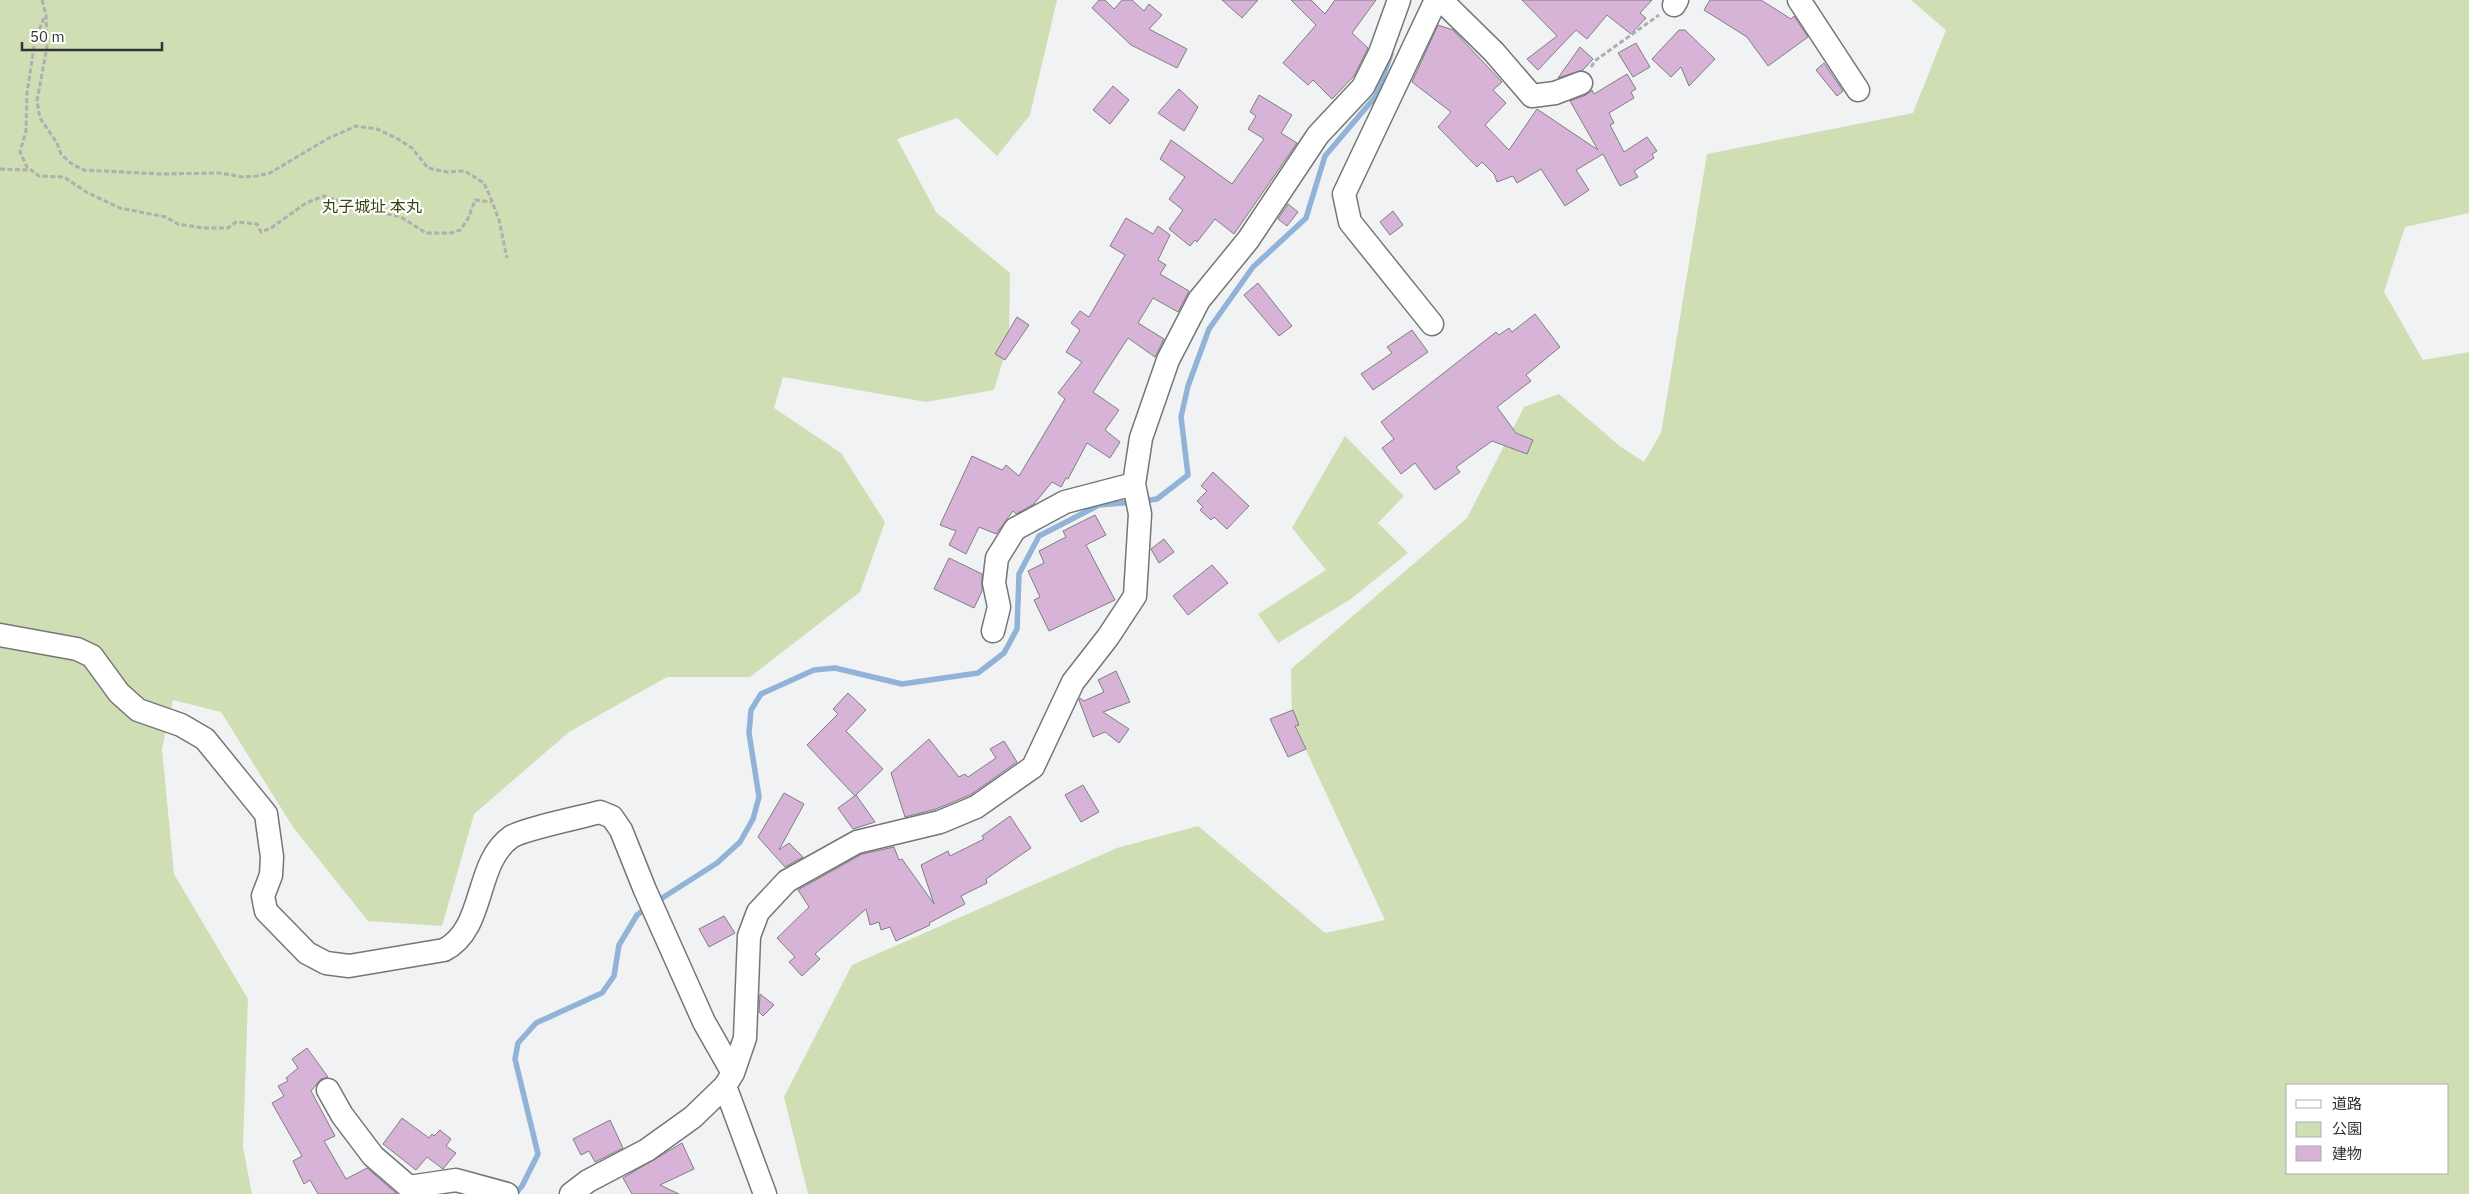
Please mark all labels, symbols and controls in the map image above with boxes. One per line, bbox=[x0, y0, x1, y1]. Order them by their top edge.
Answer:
scale bar bbox=[22, 20, 162, 52]
text: 50 m bbox=[30, 27, 65, 46]
park label: 丸子城址 本丸 bbox=[322, 196, 422, 216]
legend bbox=[2286, 1084, 2449, 1174]
text: 道路 bbox=[2332, 1094, 2362, 1113]
text: 公園 bbox=[2332, 1119, 2362, 1138]
text: 建物 bbox=[2332, 1144, 2362, 1163]

